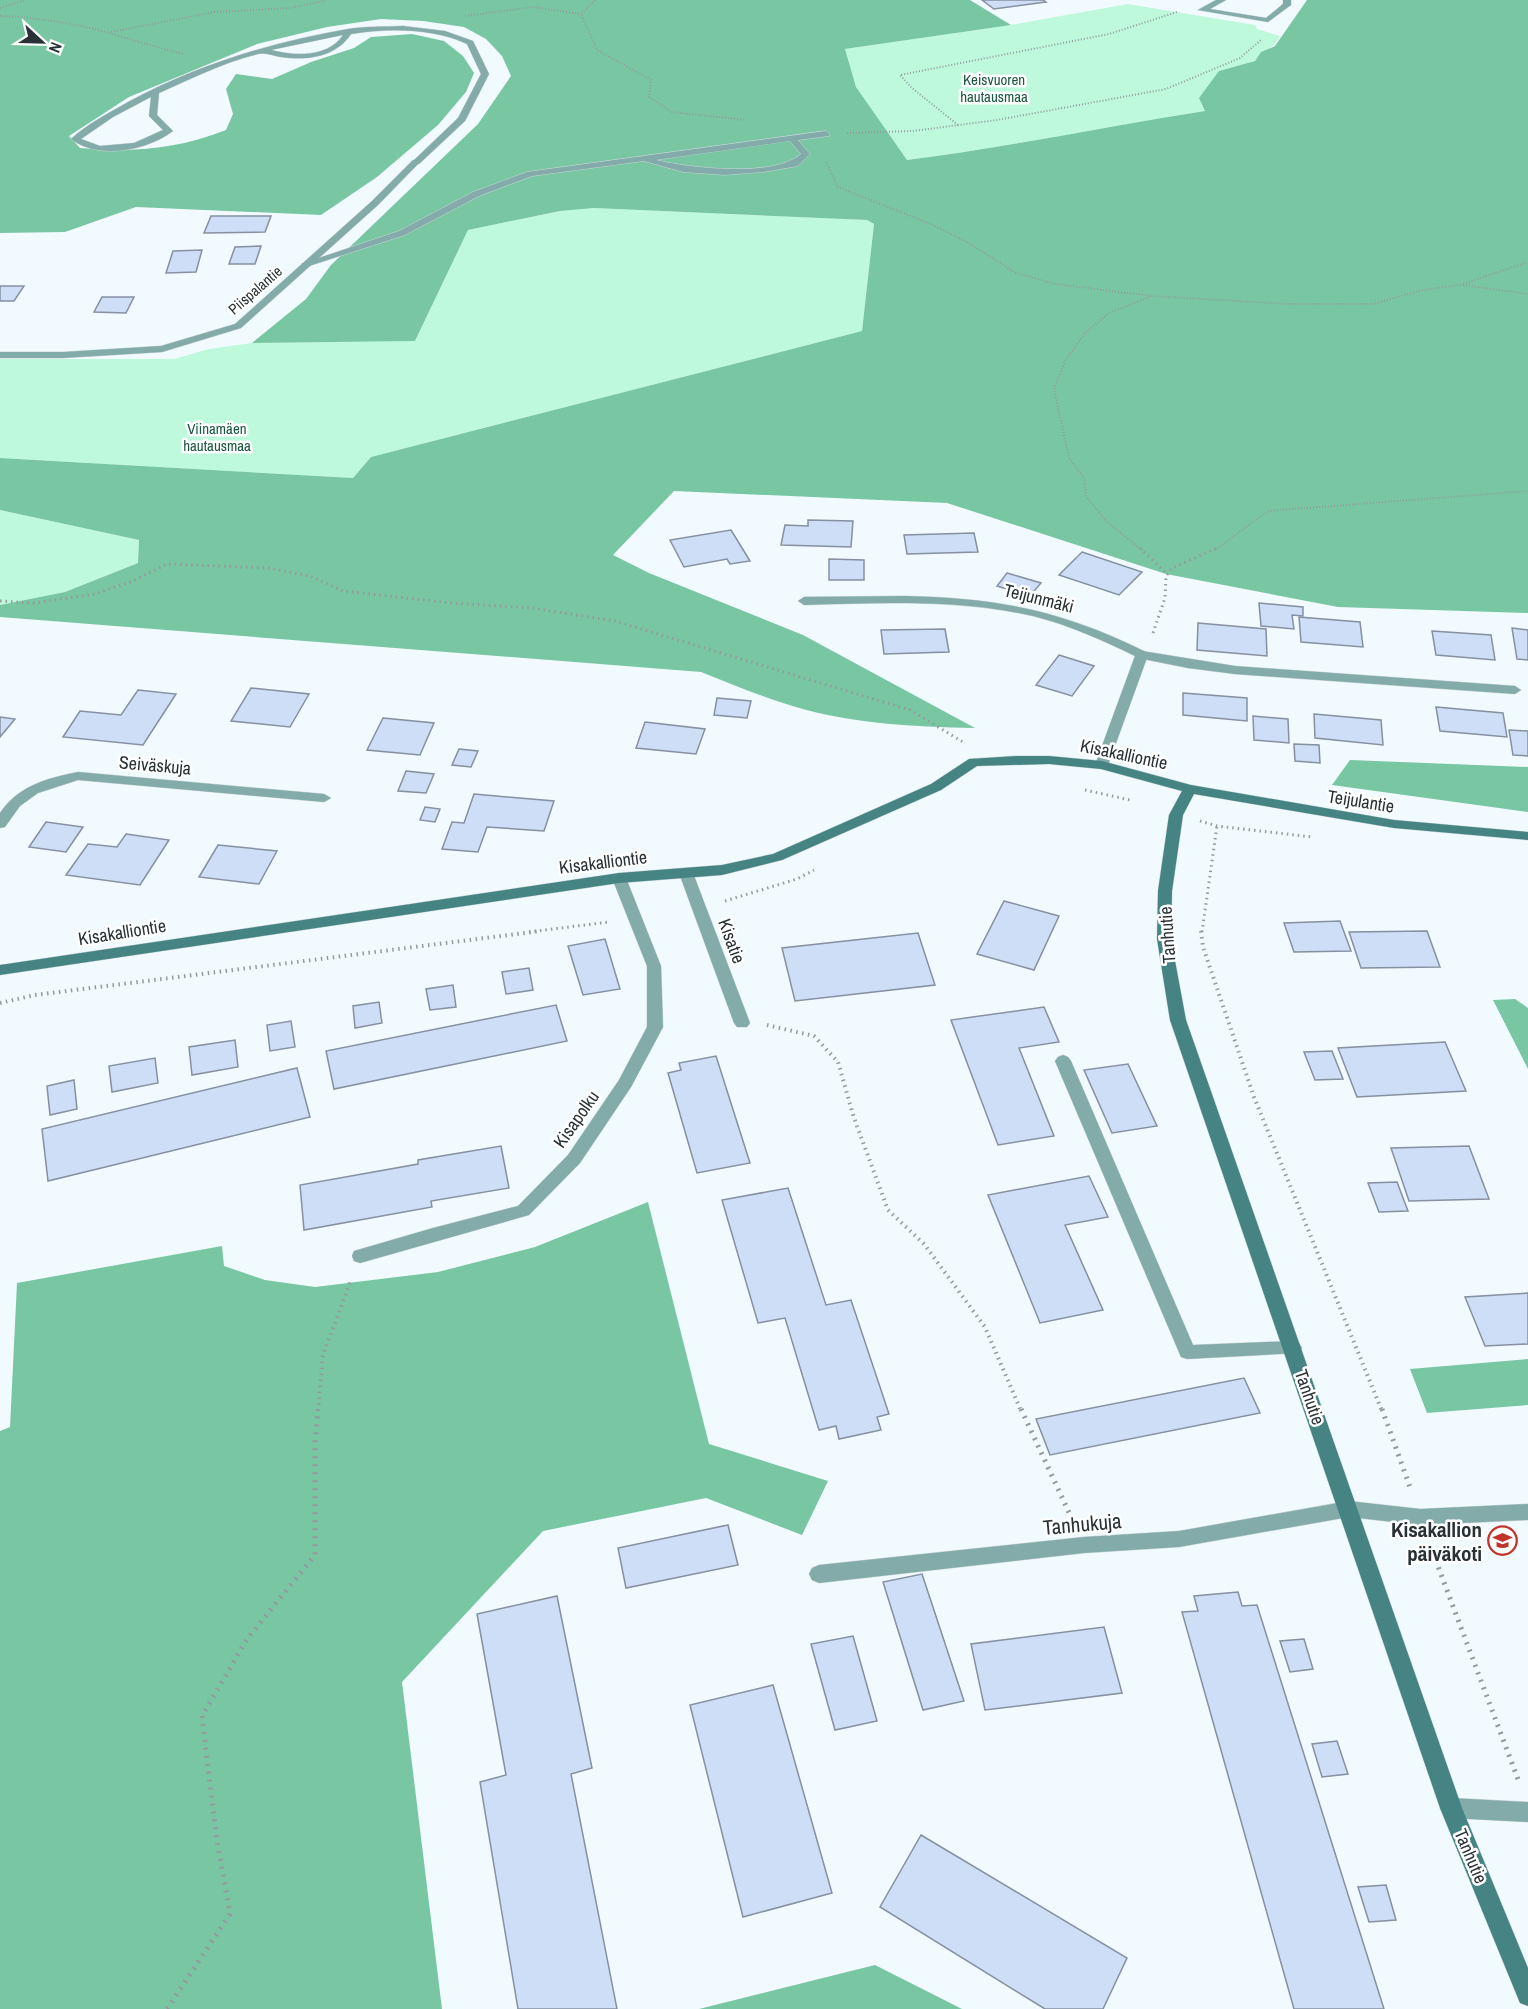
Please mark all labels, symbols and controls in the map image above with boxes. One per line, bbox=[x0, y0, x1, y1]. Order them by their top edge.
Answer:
north arrow bbox=[12, 12, 72, 72]
text: N bbox=[44, 39, 68, 56]
park label: Keisvuoren hautausmaa bbox=[960, 69, 1028, 107]
street label: Piispalantie bbox=[224, 261, 287, 319]
park label: Viinamäen hautausmaa bbox=[183, 418, 251, 456]
street label: Teijunmäki bbox=[1001, 577, 1077, 619]
street label: Kisakalliontie bbox=[1078, 733, 1170, 775]
street label: Seiväskuja bbox=[118, 749, 192, 781]
street label: Teijulantie bbox=[1326, 783, 1396, 819]
street label: Kisakalliontie bbox=[557, 844, 649, 880]
street label: Tanhutie bbox=[1153, 906, 1181, 964]
street label: Kisakalliontie bbox=[76, 913, 168, 951]
street label: Kisatie bbox=[712, 915, 752, 967]
street label: Kisapolku bbox=[547, 1085, 605, 1153]
street label: Tanhutie bbox=[1289, 1366, 1331, 1428]
street label: Tanhukuja bbox=[1041, 1506, 1123, 1542]
place label: Kisakallion päiväkoti bbox=[1391, 1515, 1482, 1568]
school or university icon: Kisakallion päiväkoti bbox=[1487, 1525, 1519, 1557]
street label: Tanhutie bbox=[1448, 1825, 1494, 1887]

